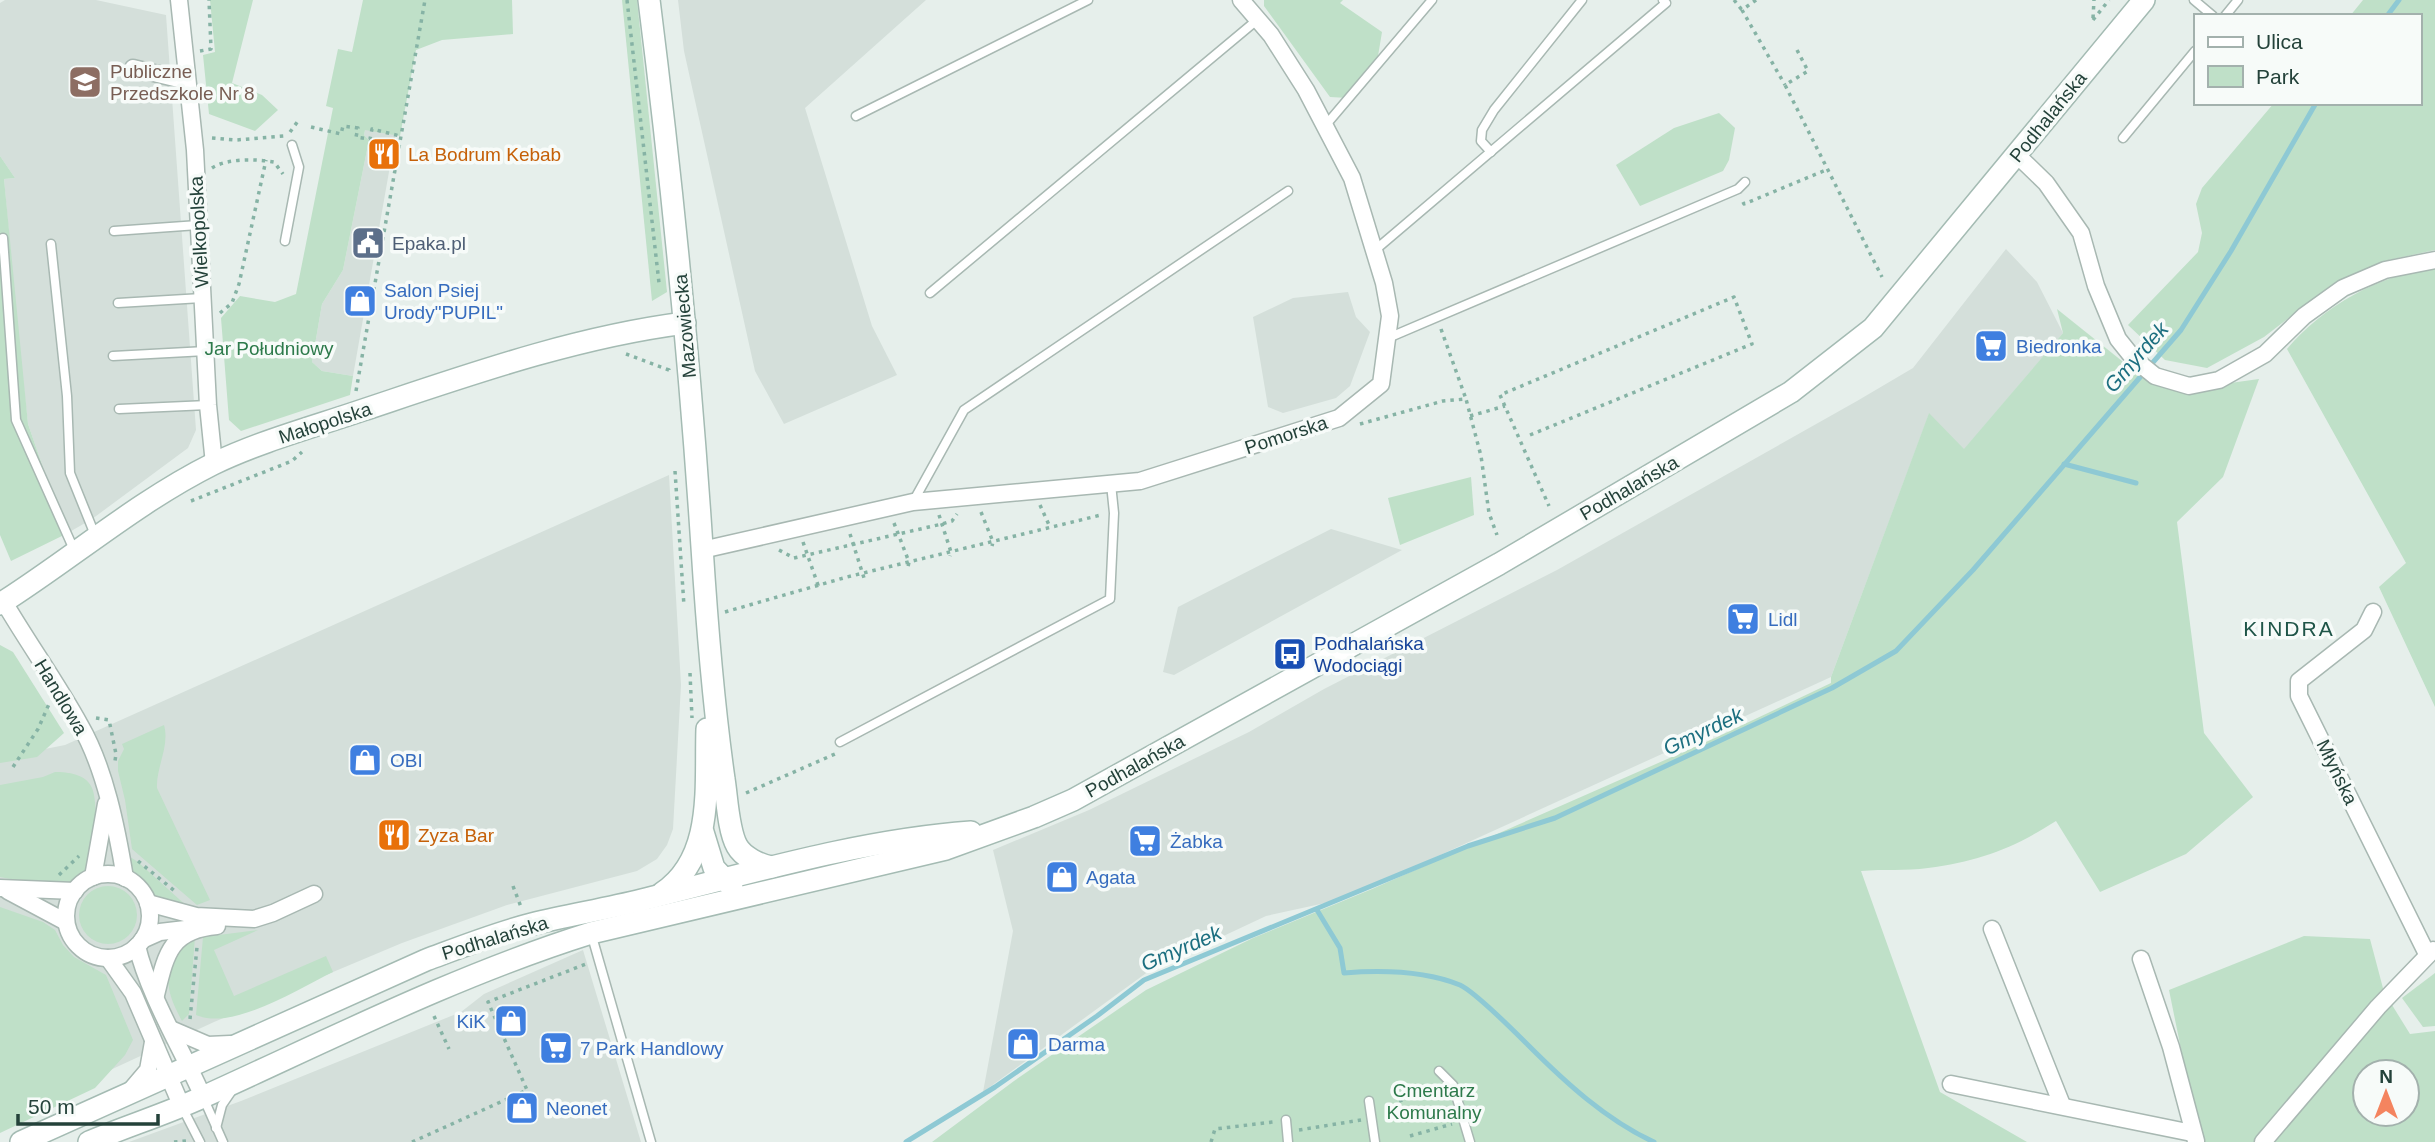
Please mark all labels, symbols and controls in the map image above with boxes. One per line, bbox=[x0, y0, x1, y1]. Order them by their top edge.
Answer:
legend bbox=[2194, 14, 2421, 105]
text: Ulica bbox=[2256, 30, 2303, 53]
place label: Publiczne Przedszkole Nr 8 bbox=[110, 61, 255, 104]
school or university icon: Publiczne Przedszkole Nr 8 bbox=[66, 63, 104, 101]
text: Park bbox=[2256, 65, 2300, 88]
street label: Podhalańska bbox=[2005, 67, 2091, 166]
restaurant icon: La Bodrum Kebab bbox=[365, 135, 403, 173]
place label: La Bodrum Kebab bbox=[408, 144, 561, 165]
street label: Wielkopolska bbox=[186, 175, 212, 288]
public building icon: Epaka.pl bbox=[349, 224, 387, 262]
place label: Epaka.pl bbox=[392, 233, 466, 254]
street label: Mazowiecka bbox=[670, 273, 700, 379]
place label: Salon Psiej Urody"PUPIL" bbox=[384, 280, 503, 323]
shop icon: Salon Psiej Urody"PUPIL" bbox=[341, 282, 379, 320]
water label: Gmyrdek bbox=[2099, 316, 2174, 397]
supermarket icon: Biedronka bbox=[1972, 327, 2010, 365]
place label: Biedronka bbox=[2016, 336, 2102, 357]
park label: Jar Południowy bbox=[205, 338, 334, 359]
street label: Małopolska bbox=[276, 398, 374, 448]
street label: Pomorska bbox=[1242, 412, 1330, 458]
street label: Podhalańska bbox=[1576, 451, 1682, 525]
supermarket icon: Lidl bbox=[1724, 600, 1762, 638]
place label: Lidl bbox=[1768, 609, 1798, 630]
district label: KINDRA bbox=[2243, 617, 2335, 640]
place label: Podhalańska Wodociągi bbox=[1314, 633, 1424, 676]
bus stop icon: Podhalańska Wodociągi bbox=[1271, 635, 1309, 673]
street label: Handlowa bbox=[30, 655, 92, 739]
water label: Gmyrdek bbox=[1660, 702, 1748, 759]
street label: Podhalańska bbox=[1082, 730, 1189, 802]
street label: Młyńska bbox=[2312, 736, 2362, 808]
shop icon: OBI bbox=[346, 741, 384, 779]
place label: OBI bbox=[390, 750, 423, 771]
restaurant icon: Zyza Bar bbox=[375, 816, 413, 854]
supermarket icon: Żabka bbox=[1126, 822, 1164, 860]
place label: Zyza Bar bbox=[418, 825, 495, 846]
place label: Żabka bbox=[1170, 831, 1223, 852]
shop icon: Agata bbox=[1043, 858, 1081, 896]
place label: Agata bbox=[1086, 867, 1136, 888]
street label: Podhalańska bbox=[439, 912, 551, 964]
water label: Gmyrdek bbox=[1137, 920, 1226, 975]
shop icon: KiK bbox=[492, 1002, 530, 1040]
place label: KiK bbox=[456, 1011, 486, 1032]
shop icon: Darma bbox=[1004, 1025, 1042, 1063]
supermarket icon: 7 Park Handlowy bbox=[537, 1029, 575, 1067]
place label: Darma bbox=[1048, 1034, 1105, 1055]
place label: 7 Park Handlowy bbox=[580, 1038, 724, 1059]
north arrow bbox=[2351, 1058, 2421, 1128]
text: N bbox=[2379, 1066, 2393, 1087]
park label: Cmentarz Komunalny bbox=[1386, 1080, 1482, 1123]
scale bar bbox=[18, 1082, 158, 1126]
shop icon: Neonet bbox=[503, 1089, 541, 1127]
text: 50 m bbox=[28, 1095, 75, 1118]
place label: Neonet bbox=[546, 1098, 608, 1119]

